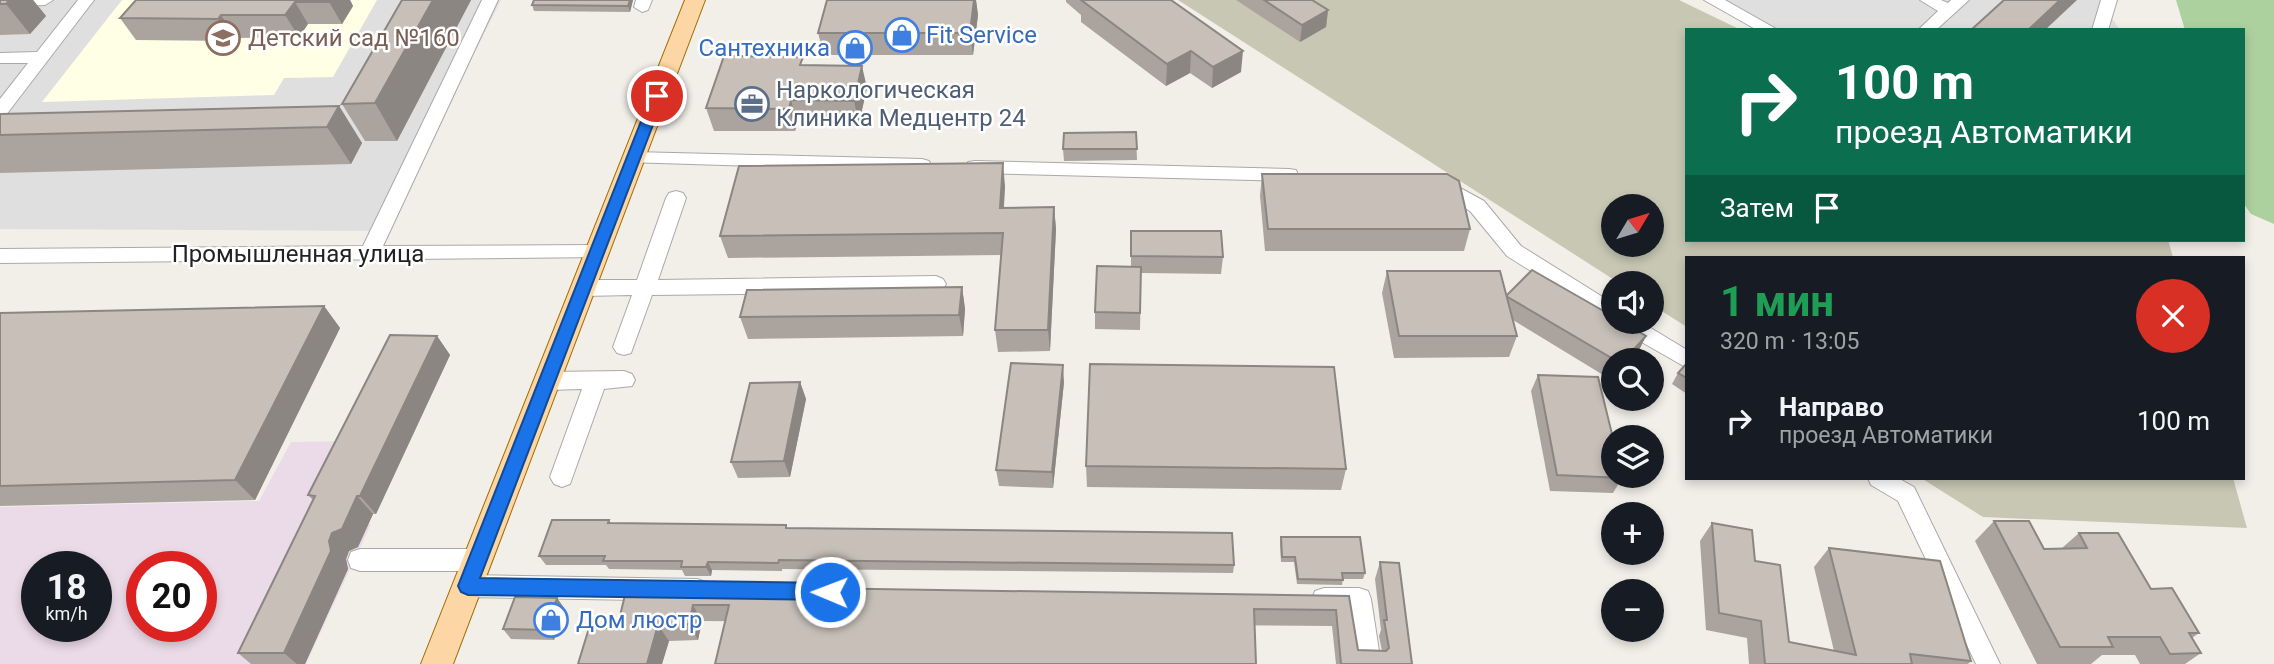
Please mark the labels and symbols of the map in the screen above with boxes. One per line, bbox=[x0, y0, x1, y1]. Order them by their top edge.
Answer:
shop icon: Fit Service bbox=[883, 16, 921, 54]
school or university icon: Детский сад №160 bbox=[204, 19, 242, 57]
place label: Fit Service bbox=[926, 21, 1037, 49]
place label: Детский сад №160 bbox=[248, 24, 460, 52]
shop icon: Сантехника bbox=[836, 29, 874, 67]
place label: Сантехника bbox=[699, 34, 830, 62]
pin bbox=[627, 66, 687, 126]
place label: Наркологическая Клиника Медцентр 24 bbox=[776, 76, 1026, 132]
office icon: Наркологическая Клиника Медцентр 24 bbox=[733, 85, 771, 123]
north arrow bbox=[1601, 194, 1664, 257]
street label: Промышленная улица bbox=[172, 240, 424, 268]
speed limit sign: 20 bbox=[126, 551, 217, 642]
position arrow bbox=[793, 555, 867, 629]
shop icon: Дом люстр bbox=[532, 601, 570, 639]
place label: Дом люстр bbox=[576, 606, 703, 634]

